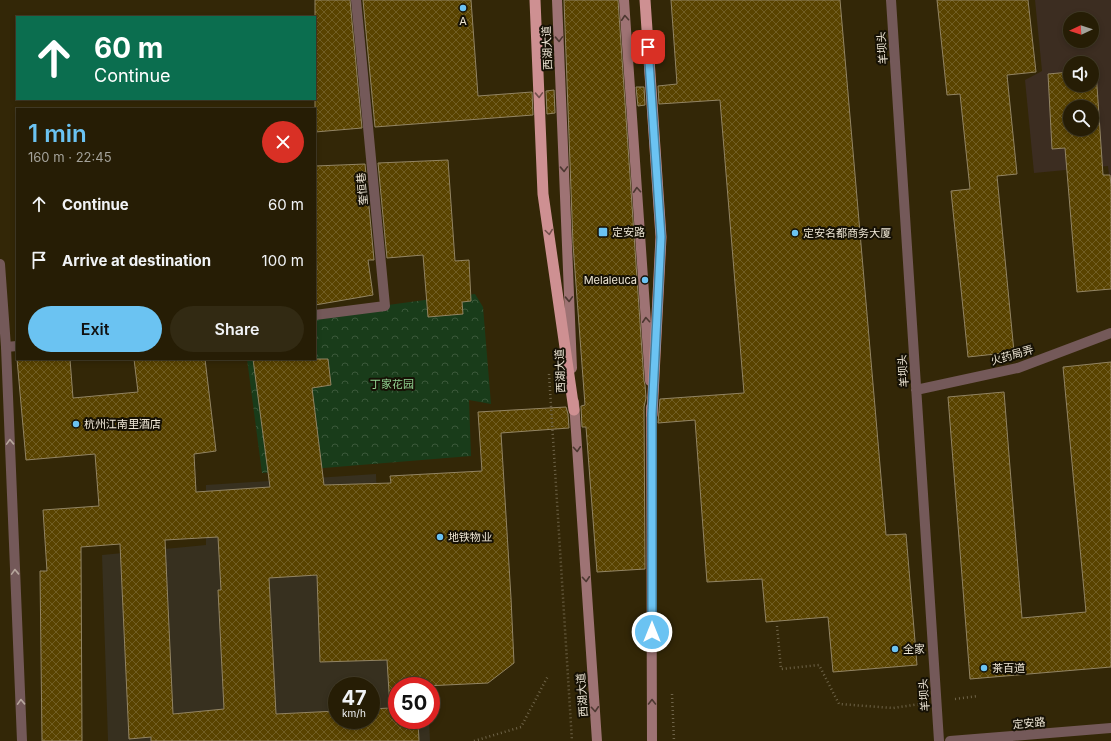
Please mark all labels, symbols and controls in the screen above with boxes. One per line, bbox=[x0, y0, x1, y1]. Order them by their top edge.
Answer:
marker: A bbox=[458, 3, 468, 13]
north arrow bbox=[1063, 12, 1099, 48]
map controls bbox=[1063, 12, 1099, 136]
place label: A bbox=[459, 14, 467, 28]
one-way arrow bbox=[620, 15, 629, 21]
street label: 西湖大道 bbox=[539, 26, 555, 70]
pin bbox=[631, 30, 665, 64]
text: 60 m bbox=[94, 31, 163, 65]
street label: 羊坝头 bbox=[874, 31, 890, 65]
icon: ahead bbox=[28, 32, 80, 84]
one-way arrow bbox=[554, 36, 563, 42]
icon: arrive bbox=[637, 36, 659, 58]
button: sound bbox=[1063, 56, 1099, 92]
text: Continue bbox=[94, 65, 171, 86]
one-way arrow bbox=[535, 92, 543, 98]
button: search bbox=[1063, 100, 1099, 136]
text: 1 min bbox=[28, 119, 87, 148]
button: close bbox=[262, 121, 304, 163]
text: 160 m · 22:45 bbox=[28, 149, 112, 165]
one-way arrow bbox=[560, 166, 568, 172]
street label: 奎恒巷 bbox=[354, 172, 370, 206]
one-way arrow bbox=[632, 187, 641, 193]
icon: ahead bbox=[28, 193, 50, 215]
text: Continue bbox=[62, 195, 129, 214]
text: 60 m bbox=[268, 195, 304, 214]
place label: 定安路 bbox=[612, 225, 645, 239]
marker: 定安路 bbox=[597, 226, 609, 238]
place label: 定安名都商务大厦 bbox=[803, 226, 891, 240]
marker: 定安名都商务大厦 bbox=[790, 228, 800, 238]
one-way arrow bbox=[544, 229, 553, 235]
icon: arrive bbox=[28, 249, 50, 271]
text: Arrive at destination bbox=[62, 251, 211, 270]
text: 100 m bbox=[262, 251, 304, 270]
place label: Melaleuca bbox=[584, 273, 637, 287]
marker: Melaleuca bbox=[640, 275, 650, 285]
one-way arrow bbox=[565, 296, 574, 302]
button: Exit bbox=[28, 306, 162, 352]
button: Share bbox=[170, 306, 304, 352]
one-way arrow bbox=[641, 317, 650, 323]
street label: 火药局弄 bbox=[989, 342, 1035, 368]
street label: 西湖大道 bbox=[552, 349, 568, 393]
street label: 羊坝头 bbox=[895, 354, 911, 388]
park label: 丁家花园 bbox=[370, 377, 414, 391]
place label: 杭州江南里酒店 bbox=[84, 417, 161, 431]
marker: 杭州江南里酒店 bbox=[71, 419, 81, 429]
one-way arrow bbox=[6, 439, 14, 445]
one-way arrow bbox=[572, 446, 581, 452]
place label: 地铁物业 bbox=[448, 530, 492, 544]
marker: 地铁物业 bbox=[435, 532, 445, 542]
one-way arrow bbox=[11, 569, 20, 575]
one-way arrow bbox=[581, 576, 590, 582]
position arrow bbox=[631, 611, 673, 653]
place label: 全家 bbox=[903, 642, 925, 656]
marker: 全家 bbox=[890, 644, 900, 654]
place label: 茶百道 bbox=[992, 661, 1025, 675]
marker: 茶百道 bbox=[979, 663, 989, 673]
street label: 西湖大道 bbox=[573, 673, 591, 717]
speed limit sign: 50 bbox=[388, 677, 440, 729]
street label: 羊坝头 bbox=[916, 678, 932, 712]
text: 47 bbox=[341, 686, 367, 710]
one-way arrow bbox=[16, 699, 25, 705]
one-way arrow bbox=[648, 699, 656, 705]
one-way arrow bbox=[590, 706, 599, 712]
text: km/h bbox=[342, 707, 366, 719]
street label: 定安路 bbox=[1012, 715, 1046, 731]

